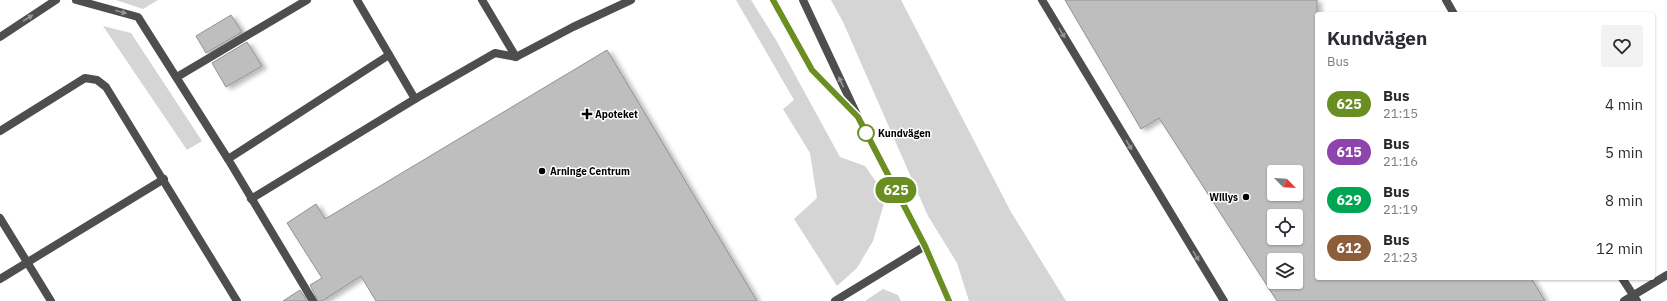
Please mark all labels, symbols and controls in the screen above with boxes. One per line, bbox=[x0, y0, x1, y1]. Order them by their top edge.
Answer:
one-way arrow bbox=[115, 9, 127, 15]
one-way arrow bbox=[22, 15, 34, 22]
button: heart bbox=[1601, 25, 1643, 67]
text: Kundvägen bbox=[1327, 26, 1427, 50]
one-way arrow bbox=[1059, 27, 1066, 39]
text: Bus bbox=[1327, 53, 1349, 70]
one-way arrow bbox=[838, 76, 844, 87]
text: Bus bbox=[1383, 86, 1410, 105]
text: 625 bbox=[1336, 95, 1362, 113]
text: 4 min bbox=[1605, 95, 1643, 114]
text: 21:15 bbox=[1383, 105, 1418, 122]
place label: Apoteket bbox=[595, 108, 638, 121]
marker: Apoteket bbox=[582, 109, 592, 119]
marker: Kundvägen bbox=[857, 124, 875, 142]
place label: Kundvägen bbox=[878, 127, 931, 140]
text: Bus bbox=[1383, 134, 1410, 153]
one-way arrow bbox=[1126, 139, 1133, 151]
text: 615 bbox=[1336, 143, 1362, 161]
text: 5 min bbox=[1605, 143, 1643, 162]
text: 21:16 bbox=[1383, 153, 1418, 170]
place label: Arninge Centrum bbox=[550, 165, 630, 178]
north arrow bbox=[1267, 165, 1303, 201]
map controls bbox=[1267, 165, 1303, 289]
marker: Arninge Centrum bbox=[537, 166, 547, 176]
line badge: 625 bbox=[873, 177, 919, 203]
text: 625 bbox=[883, 181, 909, 199]
text: Bus bbox=[1383, 182, 1410, 201]
place label: Willys bbox=[1209, 191, 1238, 204]
text: 629 bbox=[1336, 191, 1362, 209]
text: 8 min bbox=[1605, 191, 1643, 210]
marker: Willys bbox=[1241, 192, 1251, 202]
text: 21:19 bbox=[1383, 201, 1418, 218]
button: locate bbox=[1267, 209, 1303, 245]
text: Bus bbox=[1383, 230, 1410, 249]
text: 612 bbox=[1336, 239, 1362, 257]
text: 12 min bbox=[1596, 239, 1643, 258]
text: 21:23 bbox=[1383, 249, 1418, 266]
one-way arrow bbox=[1193, 250, 1200, 262]
button: layers bbox=[1267, 253, 1303, 289]

